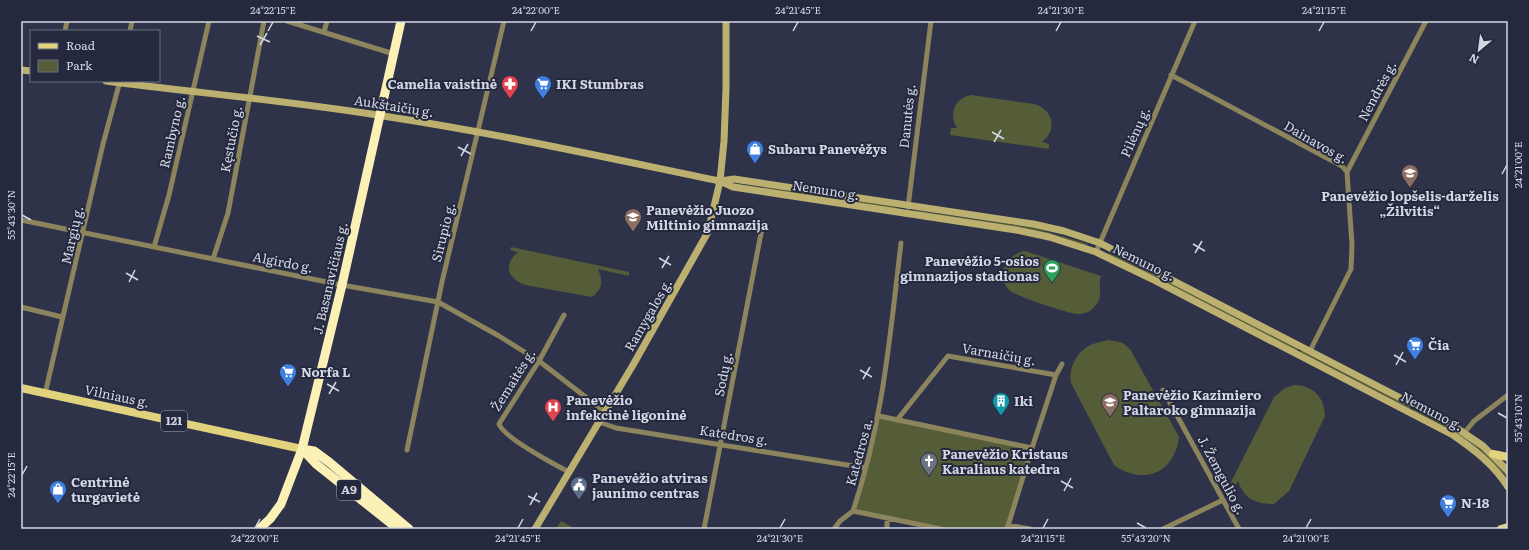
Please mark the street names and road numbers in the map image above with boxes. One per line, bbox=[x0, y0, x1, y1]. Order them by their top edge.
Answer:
street label: Nendrės g. bbox=[1353, 57, 1400, 124]
street label: Danutės g. bbox=[894, 83, 919, 149]
street label: Aukštaičių g. bbox=[353, 90, 435, 121]
street label: Rambyno g. bbox=[154, 94, 189, 170]
street label: Kęstučio g. bbox=[215, 104, 246, 174]
street label: Pilėnų g. bbox=[1115, 104, 1154, 160]
street label: Dainavos g. bbox=[1281, 116, 1352, 168]
street label: Nemuno g. bbox=[791, 175, 861, 204]
street label: Sirupio g. bbox=[426, 200, 459, 264]
street label: Margių g. bbox=[56, 204, 87, 266]
street label: J. Basanavičiaus g. bbox=[307, 220, 352, 336]
street label: Nemuno g. bbox=[1110, 238, 1179, 285]
street label: Algirdo g. bbox=[251, 246, 315, 277]
street label: Ramygalos g. bbox=[619, 275, 676, 355]
street label: Varnaičių g. bbox=[961, 338, 1038, 369]
street label: Žemaitės g. bbox=[486, 345, 539, 415]
street label: Sodų g. bbox=[709, 350, 736, 398]
street label: Vilniaus g. bbox=[83, 379, 151, 412]
street label: Nemuno g. bbox=[1398, 386, 1467, 435]
road number: 121 bbox=[161, 411, 187, 431]
street label: Katedros a. bbox=[840, 416, 877, 488]
street label: Katedros g. bbox=[698, 420, 770, 449]
street label: J. Žemgulio g. bbox=[1194, 432, 1251, 518]
road number: A9 bbox=[337, 480, 361, 500]

